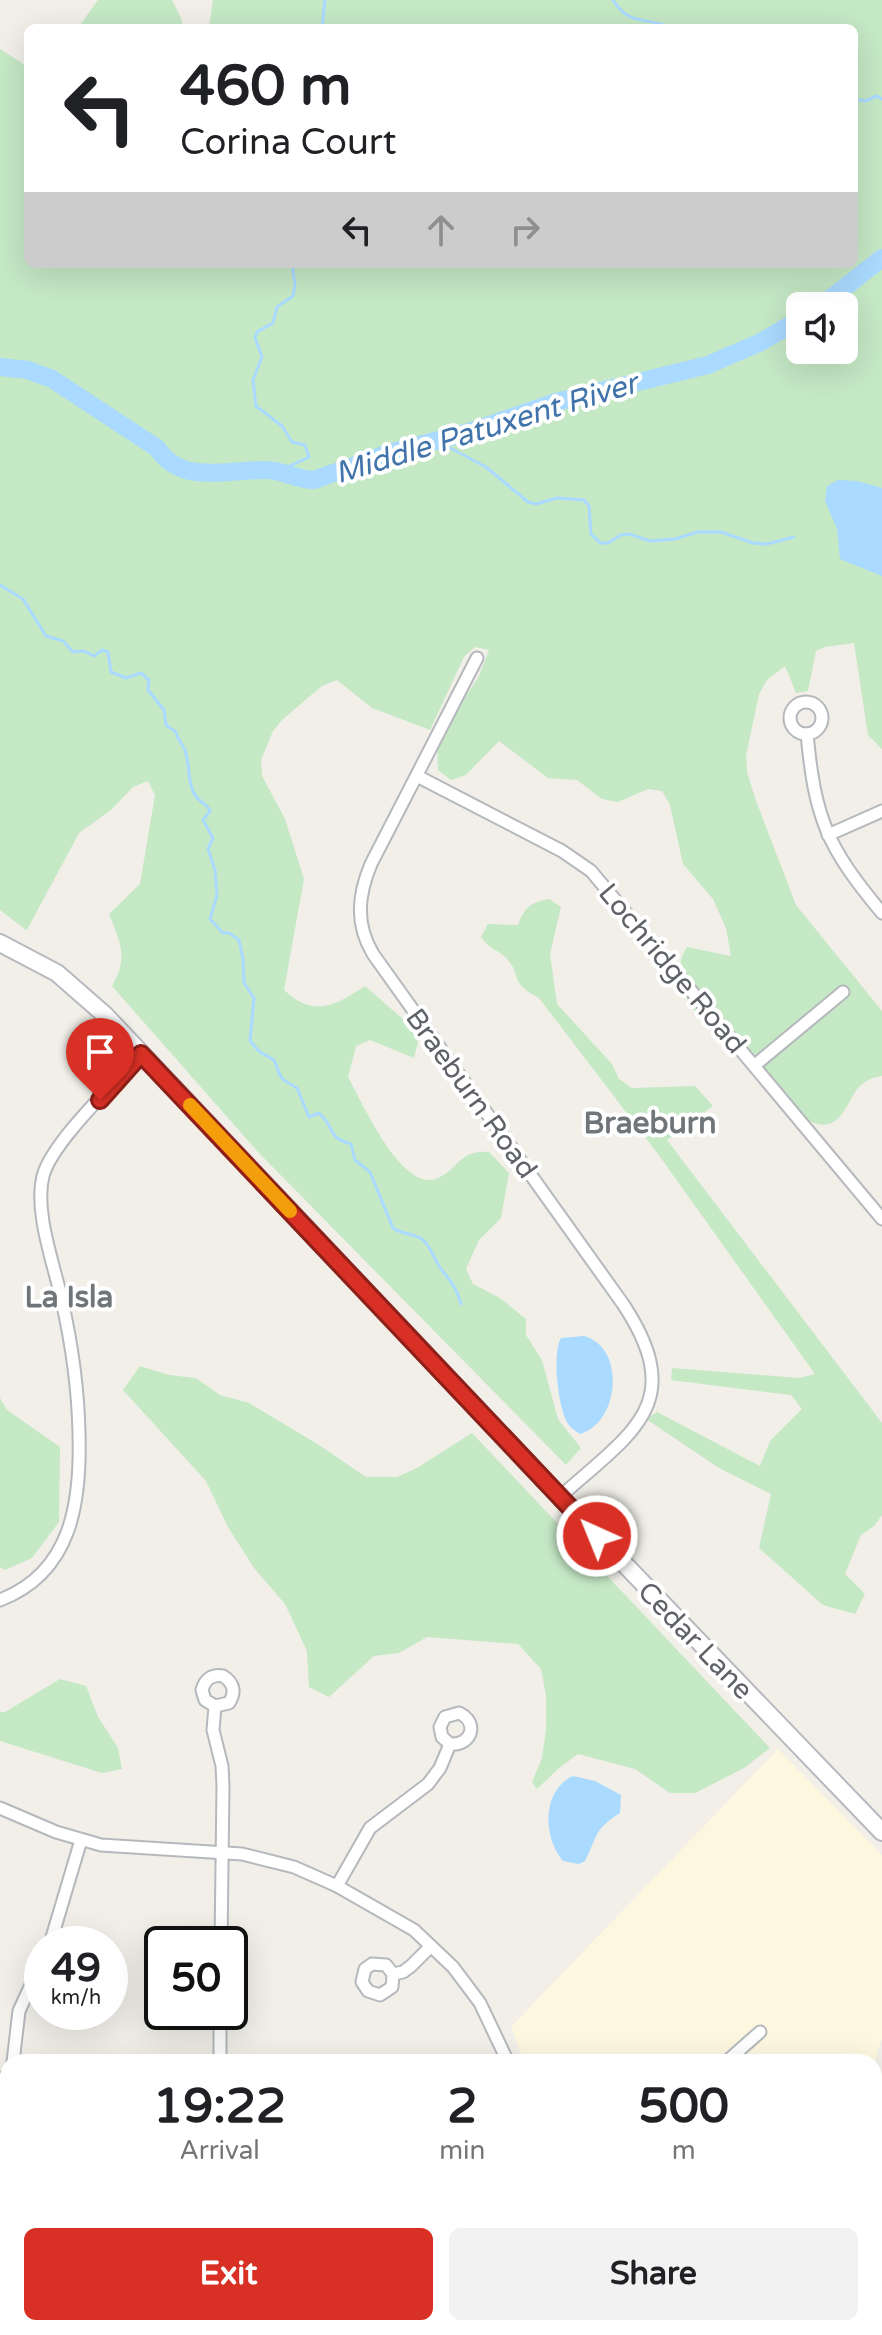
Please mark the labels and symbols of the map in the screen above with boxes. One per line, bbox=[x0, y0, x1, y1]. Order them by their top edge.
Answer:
water label: Middle Patuxent River bbox=[330, 364, 645, 492]
street label: Lochridge Road bbox=[591, 877, 753, 1061]
street label: Braeburn Road bbox=[398, 1002, 544, 1185]
pin bbox=[66, 1018, 134, 1100]
district label: Braeburn bbox=[584, 1105, 716, 1142]
district label: La Isla bbox=[25, 1279, 113, 1316]
position arrow bbox=[555, 1494, 639, 1578]
street label: Cedar Lane bbox=[631, 1575, 760, 1707]
speed limit sign: 50 bbox=[144, 1926, 248, 2030]

